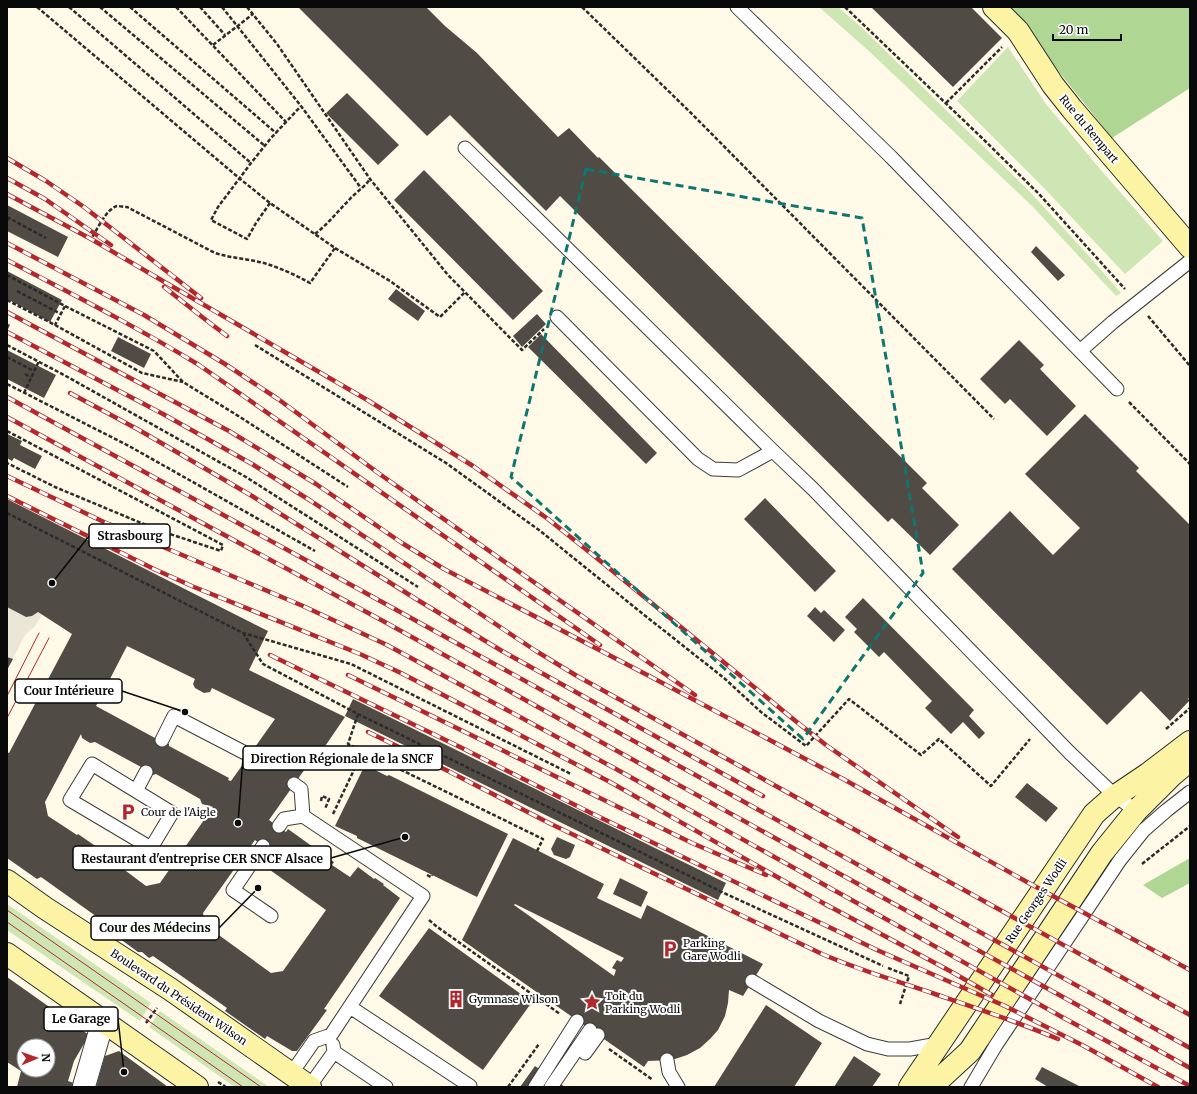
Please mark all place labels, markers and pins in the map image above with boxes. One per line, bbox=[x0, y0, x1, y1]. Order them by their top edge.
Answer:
callout: Strasbourg bbox=[89, 524, 170, 548]
callout: Cour Intérieure bbox=[15, 679, 122, 703]
callout: Direction Régionale de la SNCF bbox=[243, 746, 442, 770]
parking icon: Cour de l'Aigle bbox=[118, 802, 138, 822]
place label: Cour de l'Aigle bbox=[141, 805, 216, 819]
callout: Restaurant d'entreprise CER SNCF Alsace bbox=[73, 846, 331, 870]
callout: Cour des Médecins bbox=[91, 916, 219, 940]
place label: Parking Gare Wodli bbox=[683, 936, 741, 963]
parking icon: Parking Gare Wodli bbox=[660, 939, 680, 959]
building icon: Gymnase Wilson bbox=[446, 989, 466, 1009]
place label: Toit du Parking Wodli bbox=[605, 989, 681, 1016]
place label: Gymnase Wilson bbox=[469, 992, 559, 1006]
place icon: Toit du Parking Wodli bbox=[582, 992, 602, 1012]
callout: Le Garage bbox=[44, 1007, 118, 1031]

